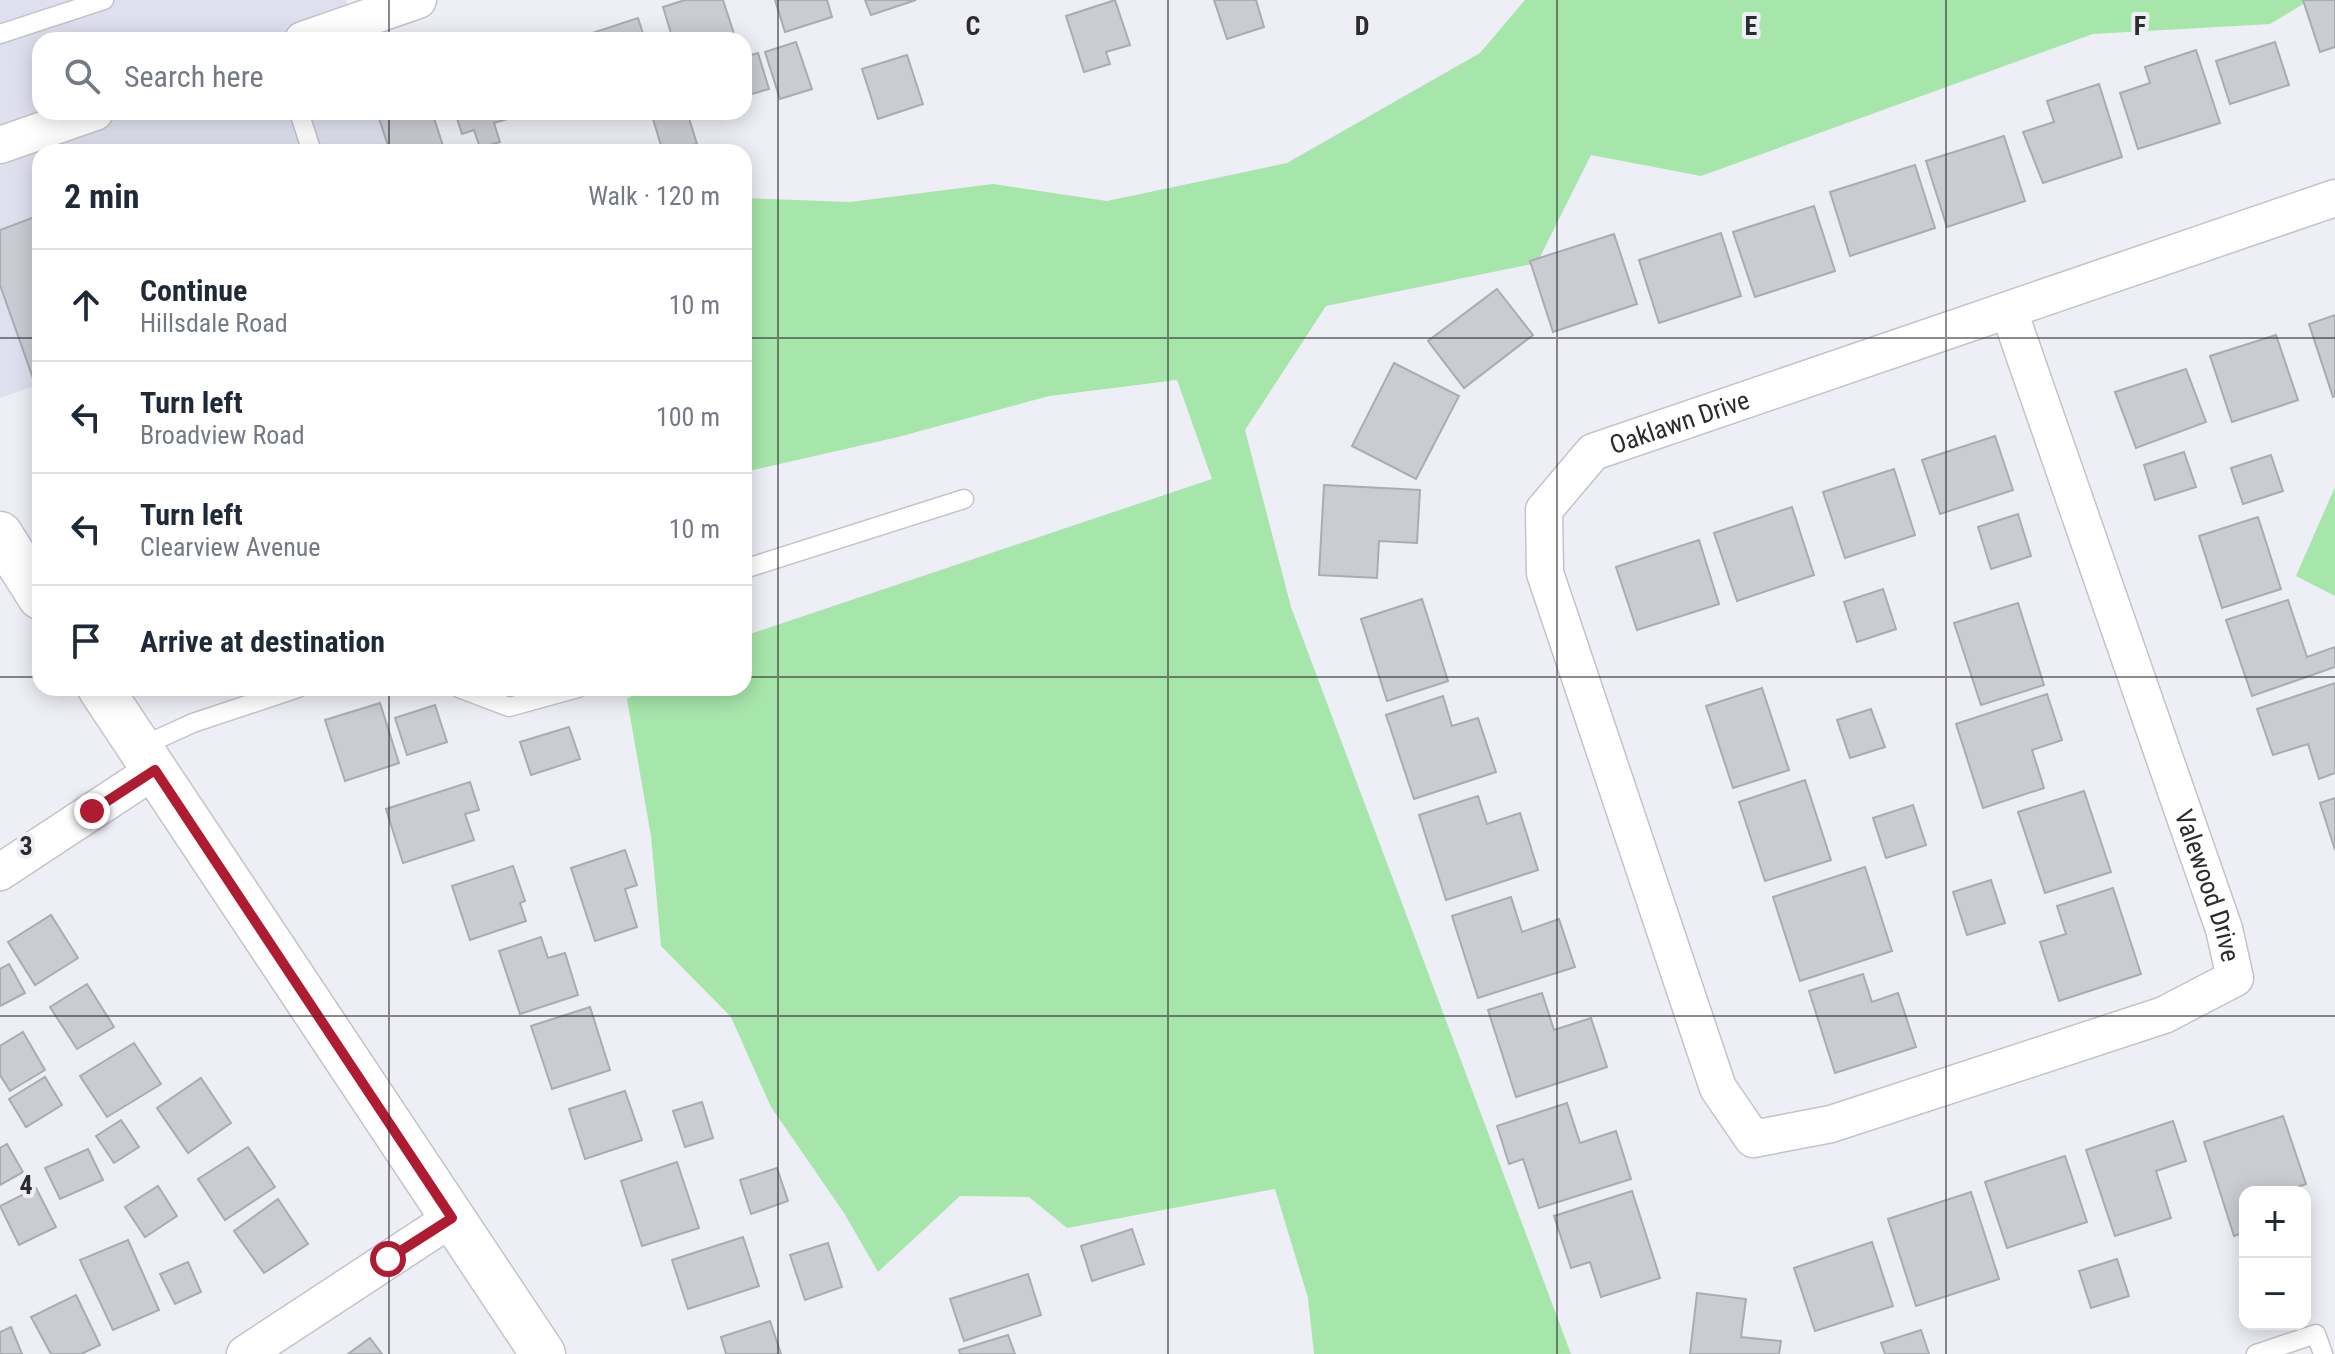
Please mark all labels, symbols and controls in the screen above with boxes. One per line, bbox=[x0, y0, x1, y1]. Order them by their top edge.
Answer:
text: C bbox=[966, 11, 981, 41]
text: D bbox=[1355, 11, 1369, 41]
text: E bbox=[1745, 11, 1758, 41]
text: F bbox=[2134, 11, 2146, 41]
search box bbox=[32, 32, 752, 120]
icon: search bbox=[60, 54, 104, 98]
text: Search here bbox=[124, 59, 264, 94]
text: 2 min bbox=[64, 176, 140, 216]
text: Walk · 120 m bbox=[588, 181, 720, 211]
text: Continue bbox=[140, 273, 247, 308]
icon: ahead bbox=[64, 283, 108, 327]
text: 10 m bbox=[669, 290, 720, 320]
text: Hillsdale Road bbox=[140, 308, 288, 338]
text: Turn left bbox=[140, 385, 243, 420]
street label: Oaklawn Drive bbox=[1606, 385, 1753, 460]
icon: left bbox=[64, 395, 108, 439]
text: 100 m bbox=[656, 402, 720, 432]
text: Broadview Road bbox=[140, 420, 305, 450]
text: Turn left bbox=[140, 497, 243, 532]
icon: left bbox=[64, 507, 108, 551]
text: 10 m bbox=[669, 514, 720, 544]
text: Clearview Avenue bbox=[140, 532, 321, 562]
icon: arrive bbox=[64, 619, 108, 663]
text: Arrive at destination bbox=[140, 624, 385, 659]
route end bbox=[74, 793, 110, 829]
street label: Valewood Drive bbox=[2169, 806, 2246, 964]
text: 3 bbox=[19, 831, 33, 861]
text: 4 bbox=[19, 1170, 33, 1200]
map controls bbox=[2239, 1186, 2311, 1330]
button: + bbox=[2239, 1186, 2311, 1258]
route start bbox=[370, 1241, 406, 1277]
button: − bbox=[2239, 1258, 2311, 1330]

